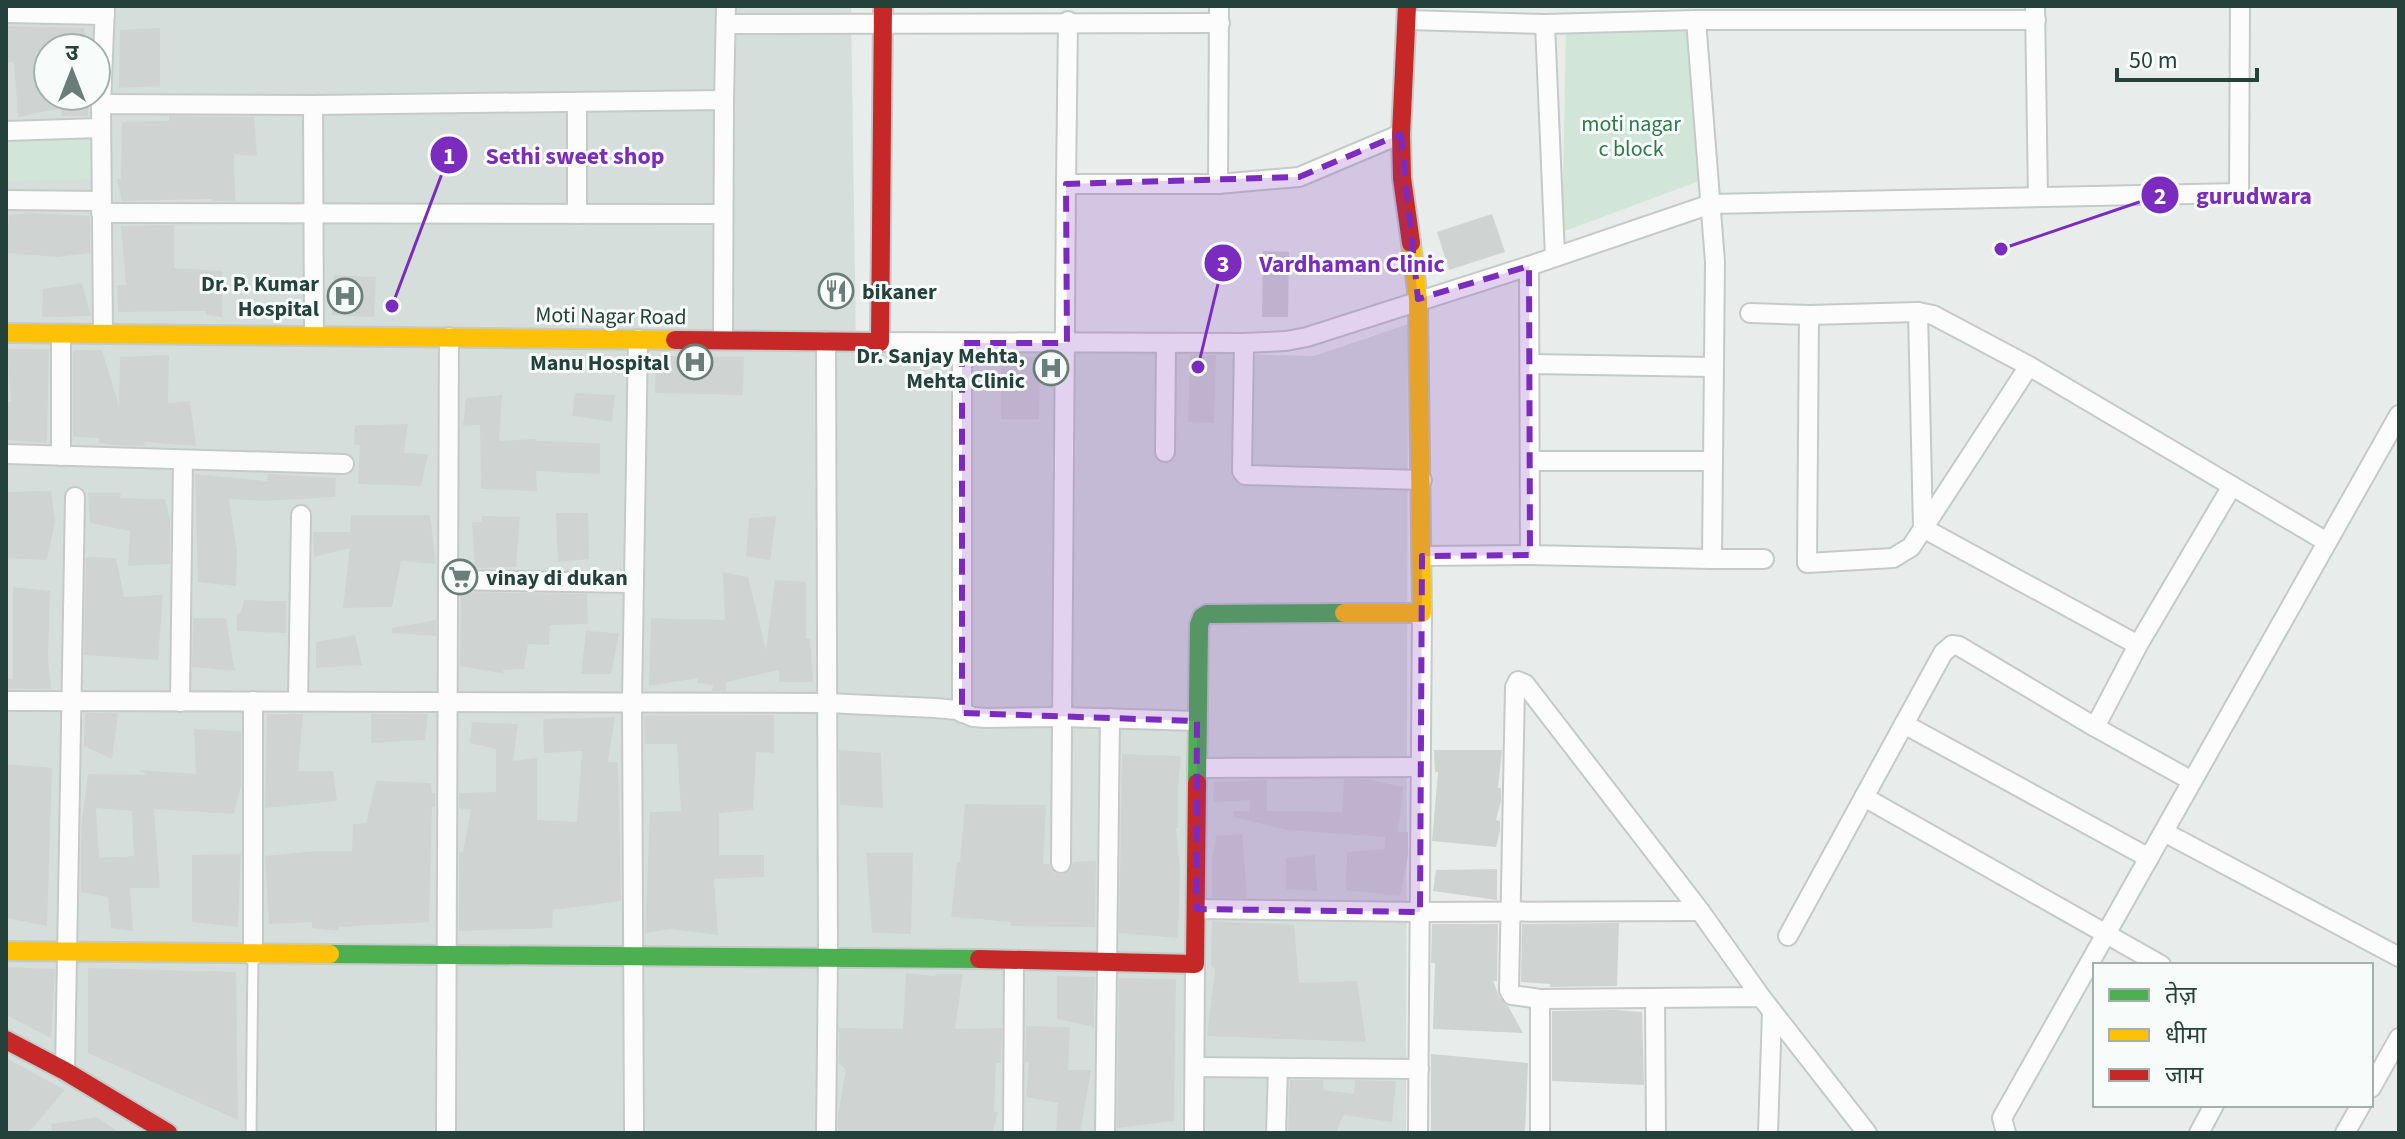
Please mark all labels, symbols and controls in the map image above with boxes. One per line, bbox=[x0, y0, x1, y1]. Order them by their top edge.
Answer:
north arrow bbox=[32, 32, 112, 112]
scale bar bbox=[2117, 32, 2257, 82]
text: उ bbox=[66, 37, 80, 69]
text: 50 m bbox=[2129, 43, 2178, 78]
park label: moti nagar c block bbox=[1581, 108, 1681, 165]
callout: Sethi sweet shop bbox=[429, 131, 680, 179]
text: 1 bbox=[443, 139, 455, 174]
text: Sethi sweet shop bbox=[486, 139, 664, 174]
callout: gurudwara bbox=[2140, 171, 2328, 219]
text: 2 bbox=[2154, 179, 2166, 214]
text: gurudwara bbox=[2196, 179, 2312, 214]
callout: Vardhaman Clinic bbox=[1203, 239, 1460, 287]
text: 3 bbox=[1217, 247, 1229, 282]
text: Vardhaman Clinic bbox=[1258, 247, 1445, 282]
place label: Dr. P. Kumar Hospital bbox=[201, 268, 320, 325]
restaurant icon: bikaner bbox=[817, 272, 855, 310]
place label: bikaner bbox=[862, 276, 937, 308]
hospital icon: Dr. P. Kumar Hospital bbox=[326, 277, 364, 315]
street label: Moti Nagar Road bbox=[535, 299, 687, 333]
place label: Dr. Sanjay Mehta, Mehta Clinic bbox=[856, 340, 1025, 397]
hospital icon: Manu Hospital bbox=[676, 343, 714, 381]
place label: Manu Hospital bbox=[530, 347, 670, 379]
hospital icon: Dr. Sanjay Mehta, Mehta Clinic bbox=[1032, 349, 1070, 387]
supermarket icon: vinay di dukan bbox=[441, 558, 479, 596]
place label: vinay di dukan bbox=[486, 562, 628, 594]
legend bbox=[2093, 963, 2373, 1107]
text: तेज़ bbox=[2165, 978, 2198, 1013]
text: धीमा bbox=[2165, 1018, 2207, 1053]
text: जाम bbox=[2165, 1058, 2204, 1093]

